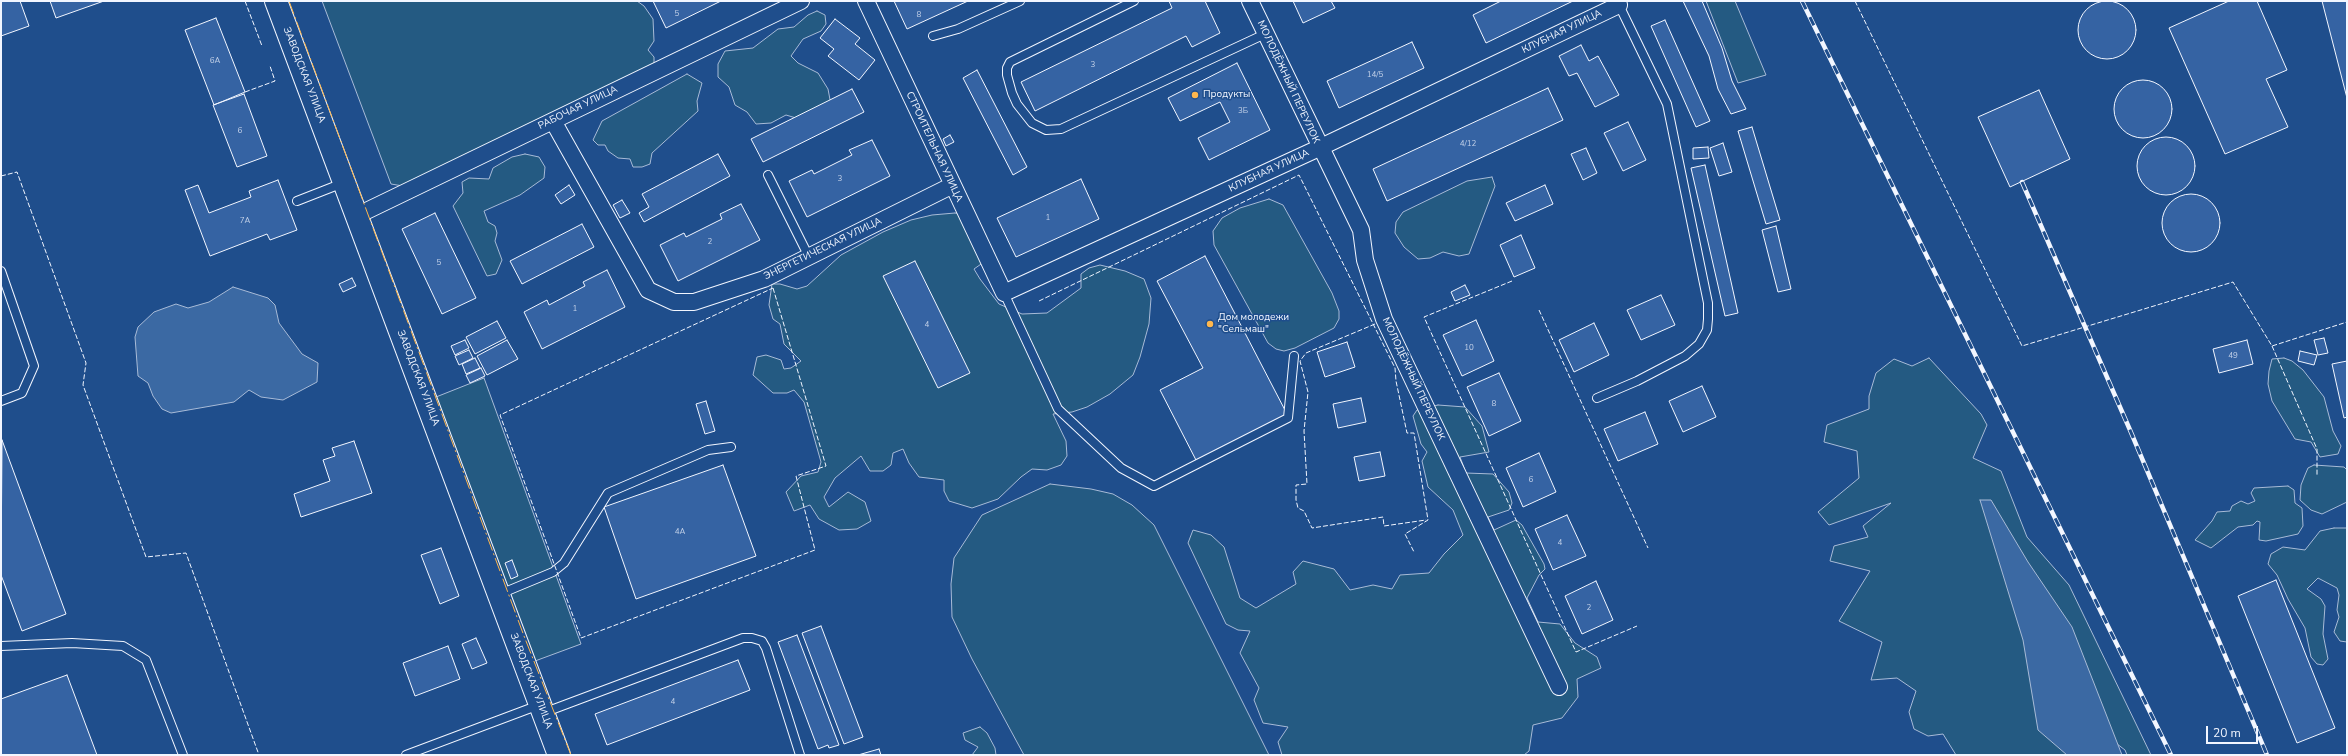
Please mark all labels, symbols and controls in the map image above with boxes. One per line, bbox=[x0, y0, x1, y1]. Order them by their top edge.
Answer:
street label: КЛУБНАЯ УЛИЦА bbox=[1520, 7, 1604, 57]
house number: 5 bbox=[675, 9, 679, 19]
house number: 8 bbox=[917, 10, 921, 20]
street label: МОЛОДЁЖНЫЙ ПЕРЕУЛОК bbox=[1254, 19, 1322, 145]
street label: ЗАВОДСКАЯ УЛИЦА bbox=[280, 25, 328, 125]
house number: 6А bbox=[210, 56, 220, 66]
house number: 3 bbox=[1091, 60, 1095, 70]
house number: 14/5 bbox=[1367, 70, 1383, 80]
street label: РАБОЧАЯ УЛИЦА bbox=[536, 84, 620, 132]
place label: Продукты bbox=[1203, 89, 1250, 101]
street label: СТРОИТЕЛЬНАЯ УЛИЦА bbox=[903, 90, 965, 204]
marker: Продукты bbox=[1190, 90, 1200, 100]
house number: 3Б bbox=[1238, 106, 1248, 116]
house number: 6 bbox=[238, 126, 242, 136]
house number: 4/12 bbox=[1460, 139, 1476, 149]
street label: КЛУБНАЯ УЛИЦА bbox=[1227, 147, 1311, 195]
house number: 3 bbox=[838, 174, 842, 184]
house number: 1 bbox=[1046, 213, 1050, 223]
street label: ЭНЕРГЕТИЧЕСКАЯ УЛИЦА bbox=[762, 215, 884, 283]
house number: 7А bbox=[240, 216, 250, 226]
house number: 2 bbox=[708, 237, 712, 247]
house number: 5 bbox=[437, 258, 441, 268]
house number: 1 bbox=[573, 304, 577, 314]
place label: Дом молодежи "Сельмаш" bbox=[1218, 312, 1289, 336]
street label: МОЛОДЁЖНЫЙ ПЕРЕУЛОК bbox=[1379, 316, 1447, 442]
marker: Дом молодежи "Сельмаш" bbox=[1205, 319, 1215, 329]
house number: 4 bbox=[925, 320, 929, 330]
street label: ЗАВОДСКАЯ УЛИЦА bbox=[394, 328, 442, 428]
house number: 10 bbox=[1464, 343, 1474, 353]
house number: 49 bbox=[2228, 351, 2238, 361]
house number: 8 bbox=[1492, 399, 1496, 409]
house number: 6 bbox=[1529, 475, 1533, 485]
house number: 4А bbox=[675, 527, 685, 537]
house number: 4 bbox=[1558, 538, 1562, 548]
house number: 2 bbox=[1587, 603, 1591, 613]
street label: ЗАВОДСКАЯ УЛИЦА bbox=[507, 631, 555, 731]
house number: 4 bbox=[671, 697, 675, 707]
scale bar bbox=[2208, 718, 2260, 744]
text: 20 m bbox=[2213, 725, 2241, 741]

